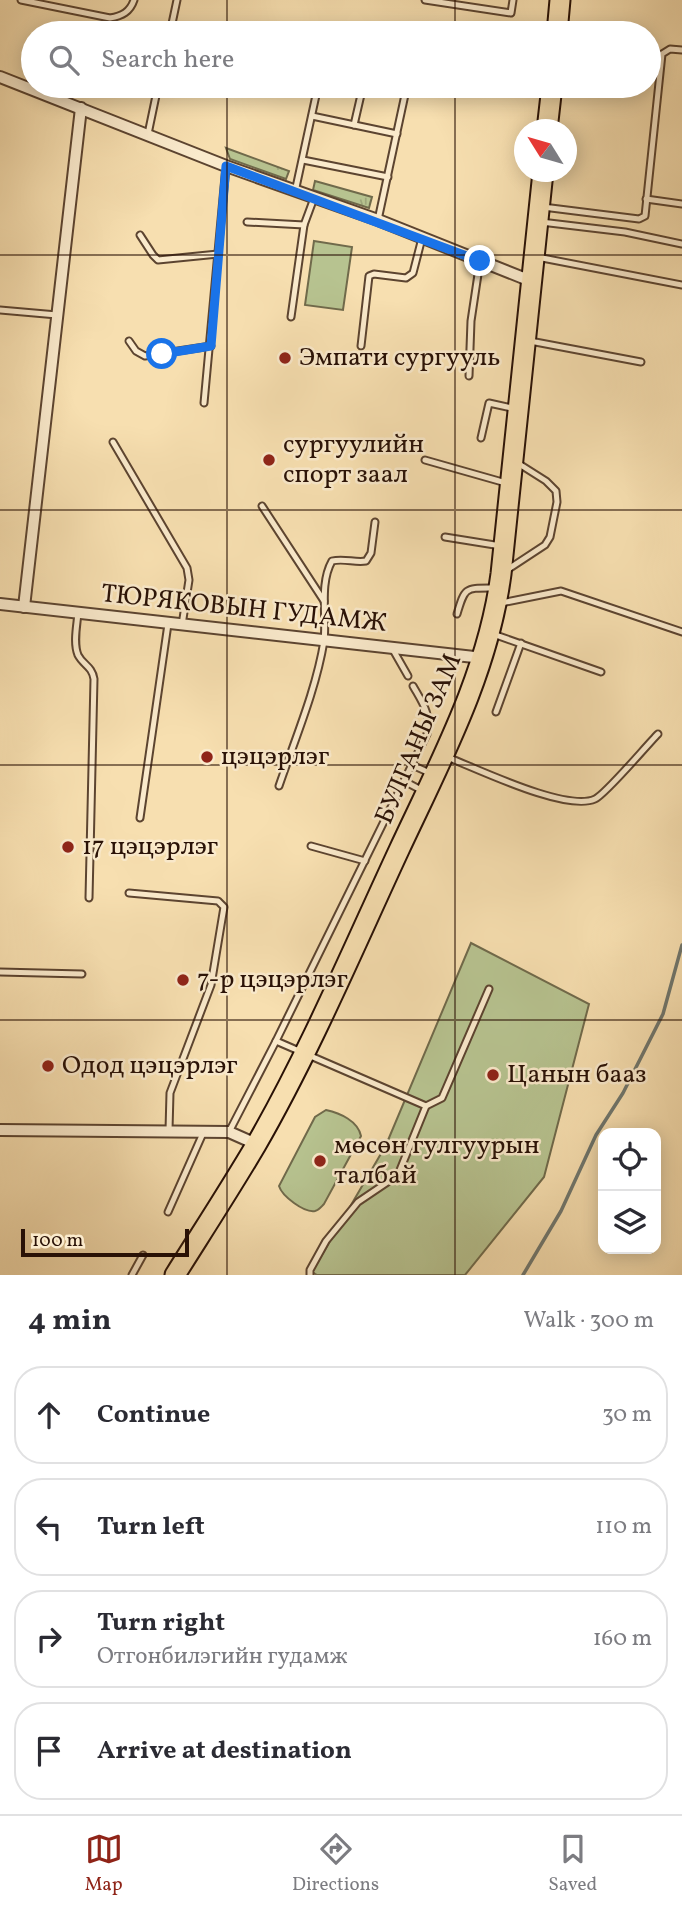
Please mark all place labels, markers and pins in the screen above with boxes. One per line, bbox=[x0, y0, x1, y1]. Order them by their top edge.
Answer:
place label: Эмпати сургууль bbox=[299, 340, 500, 376]
marker: Эмпати сургууль bbox=[277, 350, 293, 366]
place label: сургуулийн спорт заал bbox=[283, 427, 424, 493]
marker: сургуулийн спорт заал bbox=[261, 452, 277, 468]
place label: цэцэрлэг bbox=[221, 739, 329, 775]
marker: цэцэрлэг bbox=[199, 749, 215, 765]
place label: 17 цэцэрлэг bbox=[82, 829, 218, 865]
marker: 17 цэцэрлэг bbox=[60, 839, 76, 855]
place label: 7-р цэцэрлэг bbox=[197, 962, 348, 998]
marker: 7-р цэцэрлэг bbox=[175, 972, 191, 988]
place label: Одод цэцэрлэг bbox=[62, 1048, 238, 1084]
place label: Цанын бааз bbox=[507, 1057, 647, 1093]
marker: Одод цэцэрлэг bbox=[40, 1058, 56, 1074]
marker: Цанын бааз bbox=[485, 1067, 501, 1083]
place label: мөсөн гулгуурын талбай bbox=[334, 1128, 540, 1194]
marker: мөсөн гулгуурын талбай bbox=[312, 1153, 328, 1169]

